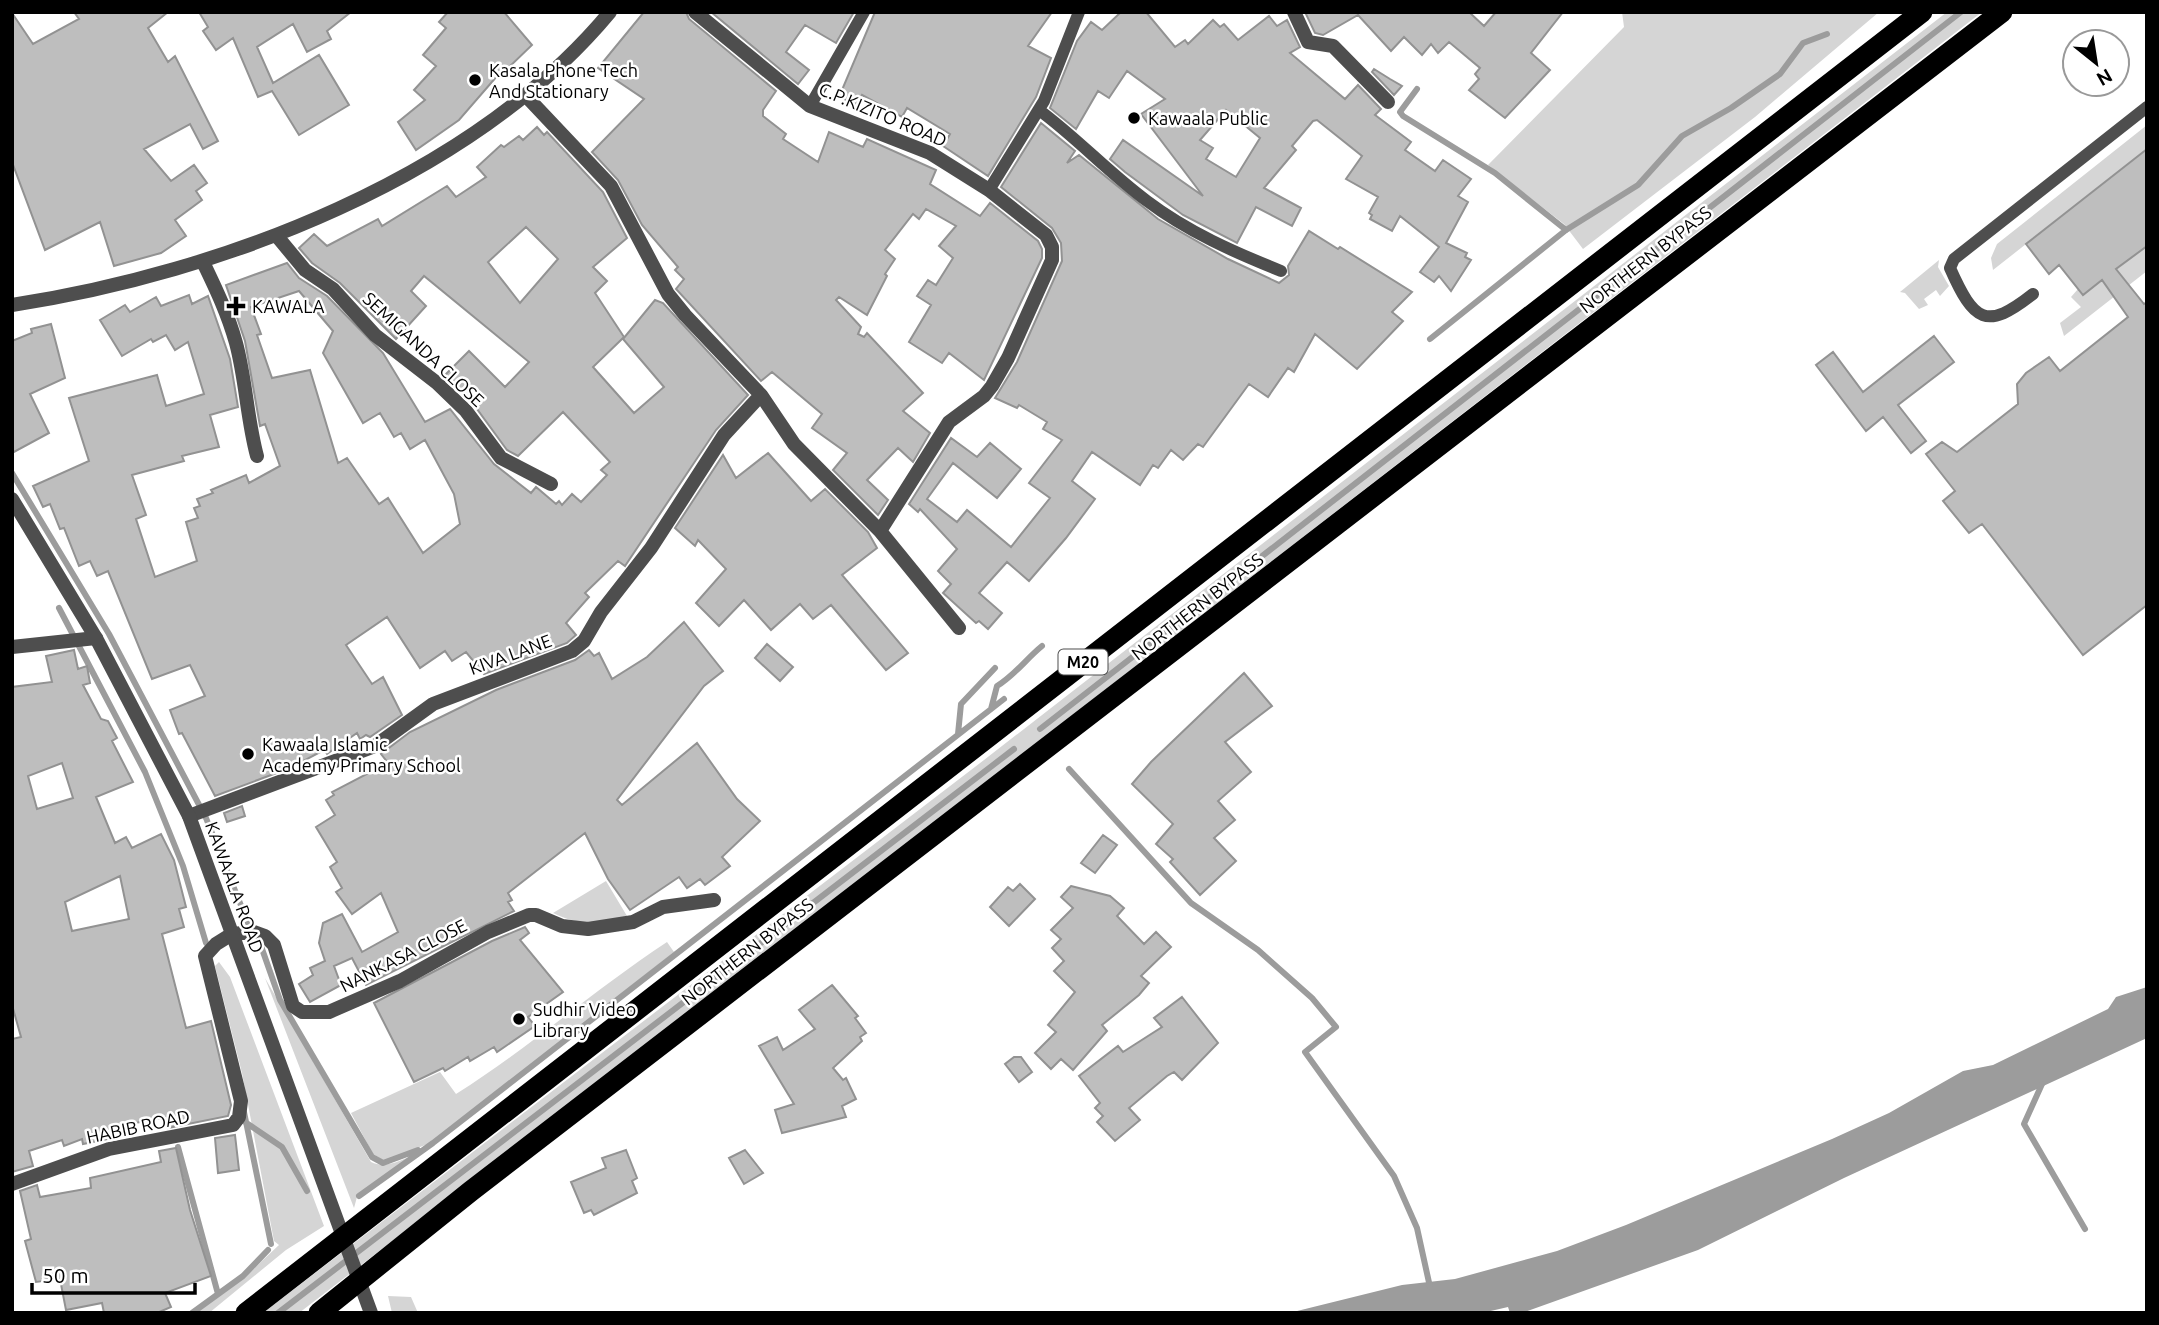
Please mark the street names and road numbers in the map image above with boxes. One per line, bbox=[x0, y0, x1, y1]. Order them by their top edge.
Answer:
street label: C.P.KIZITO ROAD bbox=[816, 78, 950, 150]
street label: NORTHERN BYPASS bbox=[1575, 201, 1715, 317]
street label: SEMIGANDA CLOSE bbox=[360, 288, 488, 410]
street label: NORTHERN BYPASS bbox=[1127, 548, 1267, 664]
street label: KIVA LANE bbox=[466, 630, 554, 678]
road number: M20 bbox=[1058, 650, 1108, 674]
street label: KAWAALA ROAD bbox=[202, 819, 268, 955]
street label: NORTHERN BYPASS bbox=[677, 893, 817, 1009]
street label: NANKASA CLOSE bbox=[336, 914, 470, 996]
street label: HABIB ROAD bbox=[84, 1105, 192, 1147]

